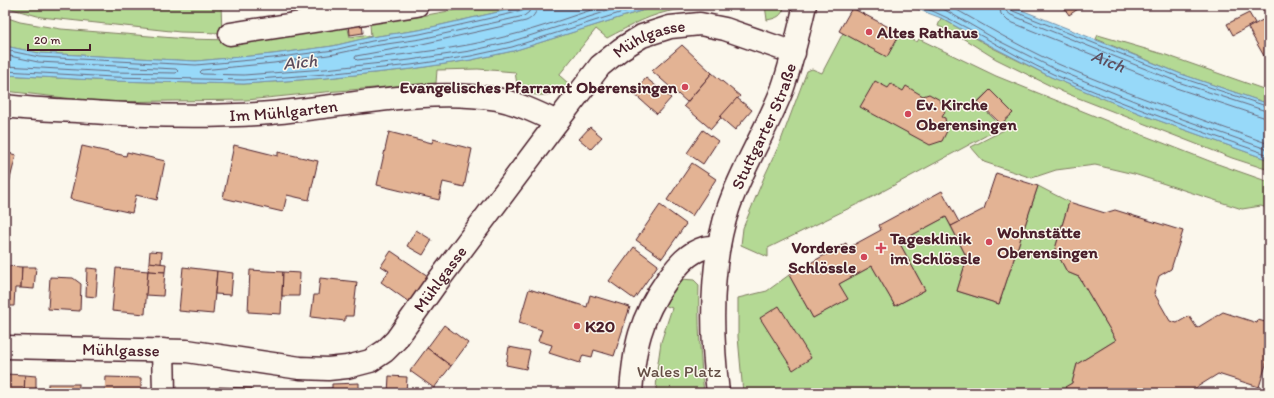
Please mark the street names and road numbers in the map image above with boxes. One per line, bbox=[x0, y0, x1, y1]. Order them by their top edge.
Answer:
street label: Mühlgasse bbox=[608, 16, 686, 62]
street label: Stuttgarter Straße bbox=[727, 61, 800, 192]
street label: Im Mühlgarten bbox=[229, 95, 339, 125]
street label: Mühlgasse bbox=[409, 242, 471, 316]
street label: Mühlgasse bbox=[82, 339, 160, 360]

